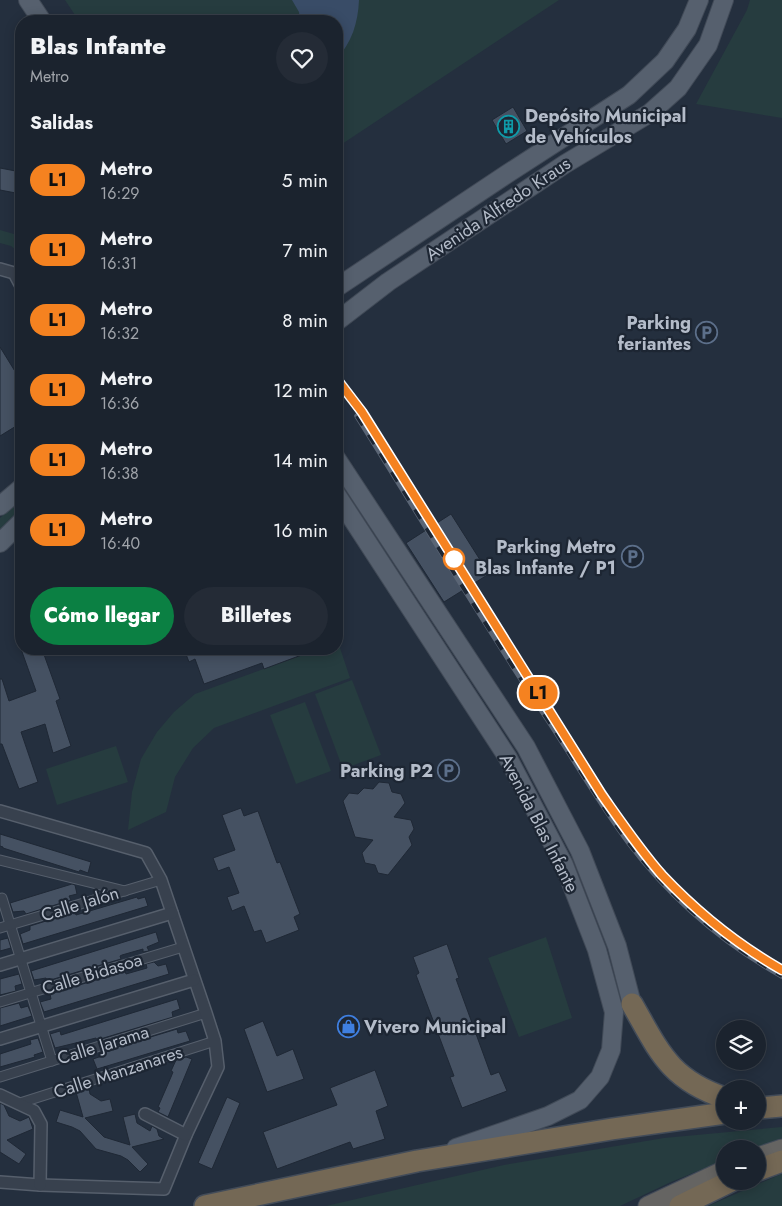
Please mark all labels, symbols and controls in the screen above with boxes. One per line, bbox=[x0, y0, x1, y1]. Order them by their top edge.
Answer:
text: Blas Infante bbox=[30, 28, 166, 63]
button: heart bbox=[276, 32, 328, 84]
text: Metro bbox=[30, 65, 69, 88]
place label: Depósito Municipal de Vehículos bbox=[525, 103, 686, 150]
text: Salidas bbox=[30, 109, 93, 136]
building icon: Depósito Municipal de Vehículos bbox=[497, 114, 521, 138]
street label: Avenida Alfredo Kraus bbox=[420, 151, 576, 267]
text: Metro bbox=[100, 155, 153, 182]
text: L1 bbox=[48, 167, 67, 193]
text: 5 min bbox=[282, 167, 328, 194]
text: 16:29 bbox=[100, 182, 140, 205]
text: Metro bbox=[100, 225, 153, 252]
text: L1 bbox=[48, 237, 67, 263]
text: 7 min bbox=[283, 237, 328, 264]
text: 16:31 bbox=[100, 252, 137, 275]
text: Metro bbox=[100, 295, 153, 322]
text: L1 bbox=[48, 307, 67, 333]
text: 8 min bbox=[282, 307, 328, 334]
place label: Parking feriantes bbox=[618, 310, 691, 357]
parking icon: Parking feriantes bbox=[695, 321, 719, 345]
text: 16:32 bbox=[100, 322, 139, 345]
text: Metro bbox=[100, 365, 153, 392]
text: L1 bbox=[48, 377, 67, 403]
text: 12 min bbox=[273, 377, 328, 404]
text: 16:36 bbox=[100, 392, 139, 415]
text: Metro bbox=[100, 435, 153, 462]
text: L1 bbox=[48, 447, 67, 473]
text: 14 min bbox=[273, 447, 328, 474]
text: 16:38 bbox=[100, 462, 139, 485]
text: Metro bbox=[100, 505, 153, 532]
text: L1 bbox=[48, 517, 67, 543]
text: 16 min bbox=[273, 517, 328, 544]
text: 16:40 bbox=[100, 532, 140, 555]
place label: Parking Metro Blas Infante / P1 bbox=[475, 534, 616, 581]
parking icon: Parking Metro Blas Infante / P1 bbox=[620, 545, 644, 569]
unlabelled marker bbox=[443, 548, 465, 570]
button: Cómo llegar bbox=[30, 587, 174, 645]
button: Billetes bbox=[184, 587, 328, 645]
line badge: L1 bbox=[516, 677, 560, 709]
text: L1 bbox=[529, 680, 547, 706]
street label: Avenida Blas Infante bbox=[493, 749, 585, 897]
place label: Parking P2 bbox=[340, 758, 433, 784]
parking icon: Parking P2 bbox=[437, 759, 461, 783]
street label: Calle Jalón bbox=[38, 880, 122, 928]
street label: Calle Bidasoa bbox=[39, 946, 145, 1002]
place label: Vivero Municipal bbox=[363, 1014, 506, 1040]
shop icon: Vivero Municipal bbox=[336, 1015, 360, 1039]
street label: Calle Jarama bbox=[54, 1019, 152, 1071]
map controls bbox=[716, 1020, 766, 1190]
button: layers bbox=[716, 1020, 766, 1070]
street label: Calle Manzanares bbox=[50, 1039, 186, 1105]
button: + bbox=[716, 1080, 766, 1130]
button: − bbox=[716, 1140, 766, 1190]

